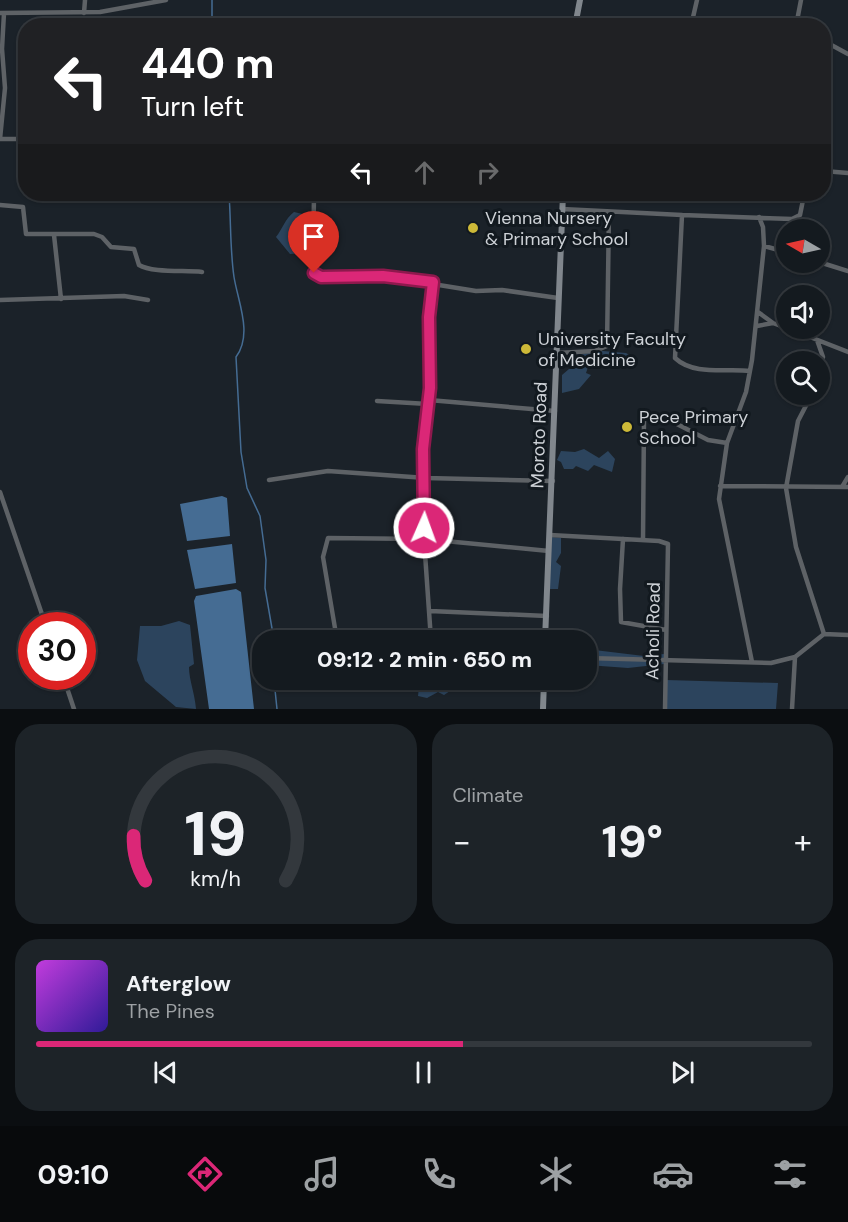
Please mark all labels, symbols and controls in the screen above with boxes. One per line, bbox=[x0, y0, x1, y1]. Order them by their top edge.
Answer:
text: 440 m bbox=[141, 36, 275, 91]
icon: left bbox=[42, 42, 120, 120]
text: Turn left bbox=[141, 89, 244, 124]
icon: left bbox=[345, 156, 378, 189]
icon: ahead bbox=[408, 156, 441, 189]
icon: right bbox=[471, 156, 504, 189]
place label: Vienna Nursery & Primary School bbox=[485, 206, 628, 251]
pin bbox=[288, 211, 339, 273]
north arrow bbox=[776, 219, 830, 273]
map controls bbox=[776, 219, 830, 405]
icon: arrive bbox=[297, 220, 330, 253]
marker: Vienna Nursery & Primary School bbox=[466, 221, 480, 235]
button: sound bbox=[776, 285, 830, 339]
place label: University Faculty of Medicine bbox=[538, 327, 686, 372]
marker: University Faculty of Medicine bbox=[519, 342, 533, 356]
button: search bbox=[776, 351, 830, 405]
street label: Moroto Road bbox=[525, 381, 553, 489]
place label: Pece Primary School bbox=[639, 405, 748, 450]
marker: Pece Primary School bbox=[620, 420, 634, 434]
position arrow bbox=[392, 496, 456, 560]
street label: Acholi Road bbox=[640, 582, 666, 680]
speed limit sign: 30 bbox=[18, 612, 96, 690]
text: 09:12 · 2 min · 650 m bbox=[317, 645, 532, 674]
text: Climate bbox=[453, 782, 523, 808]
text: 19 bbox=[185, 793, 247, 874]
text: 19° bbox=[601, 812, 663, 871]
text: − bbox=[453, 820, 471, 863]
text: + bbox=[794, 820, 812, 863]
text: km/h bbox=[190, 865, 241, 893]
text: Afterglow bbox=[126, 969, 231, 998]
text: The Pines bbox=[126, 998, 215, 1024]
icon: previous bbox=[149, 1056, 182, 1089]
icon: pause bbox=[407, 1056, 440, 1089]
icon: next bbox=[666, 1056, 699, 1089]
icon: directions bbox=[184, 1153, 226, 1195]
icon: music bbox=[301, 1153, 343, 1195]
icon: phone bbox=[418, 1153, 460, 1195]
icon: climate bbox=[535, 1153, 577, 1195]
icon: car bbox=[652, 1153, 694, 1195]
icon: filters bbox=[769, 1153, 811, 1195]
text: 09:10 bbox=[37, 1157, 109, 1192]

